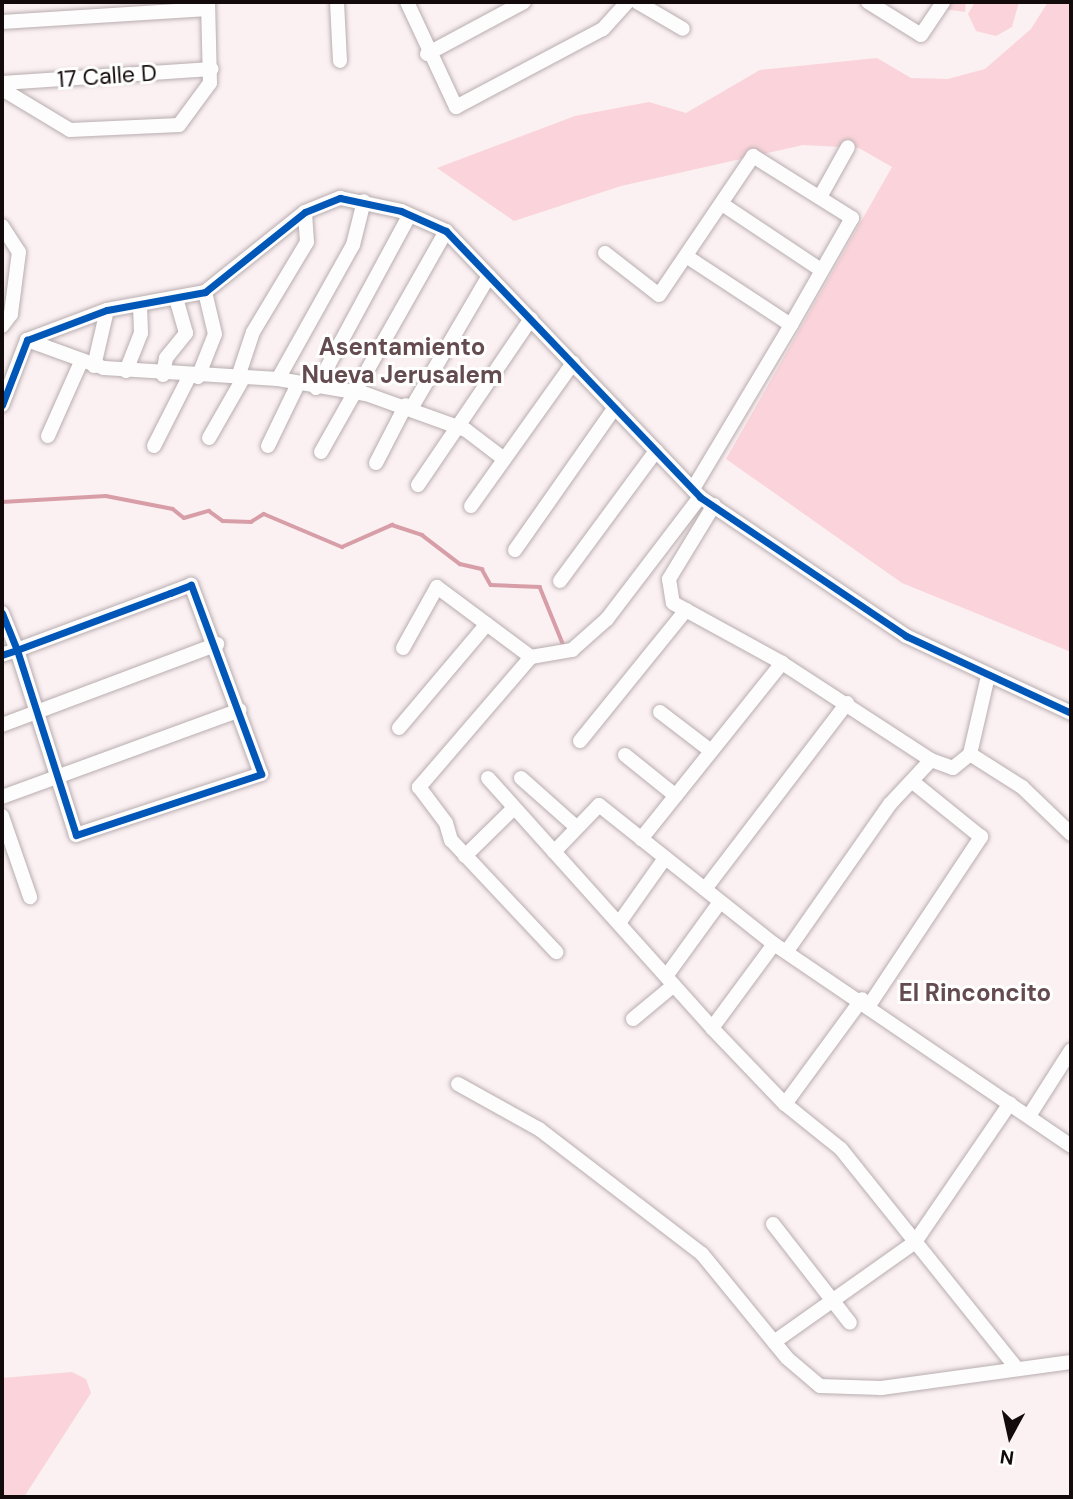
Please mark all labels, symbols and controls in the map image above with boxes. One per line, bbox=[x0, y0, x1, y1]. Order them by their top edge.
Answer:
street label: 17 Calle D bbox=[56, 59, 158, 93]
district label: Asentamiento Nueva Jerusalem bbox=[301, 333, 503, 389]
district label: El Rinconcito bbox=[899, 979, 1051, 1007]
north arrow bbox=[975, 1401, 1045, 1471]
text: N bbox=[998, 1444, 1016, 1471]

